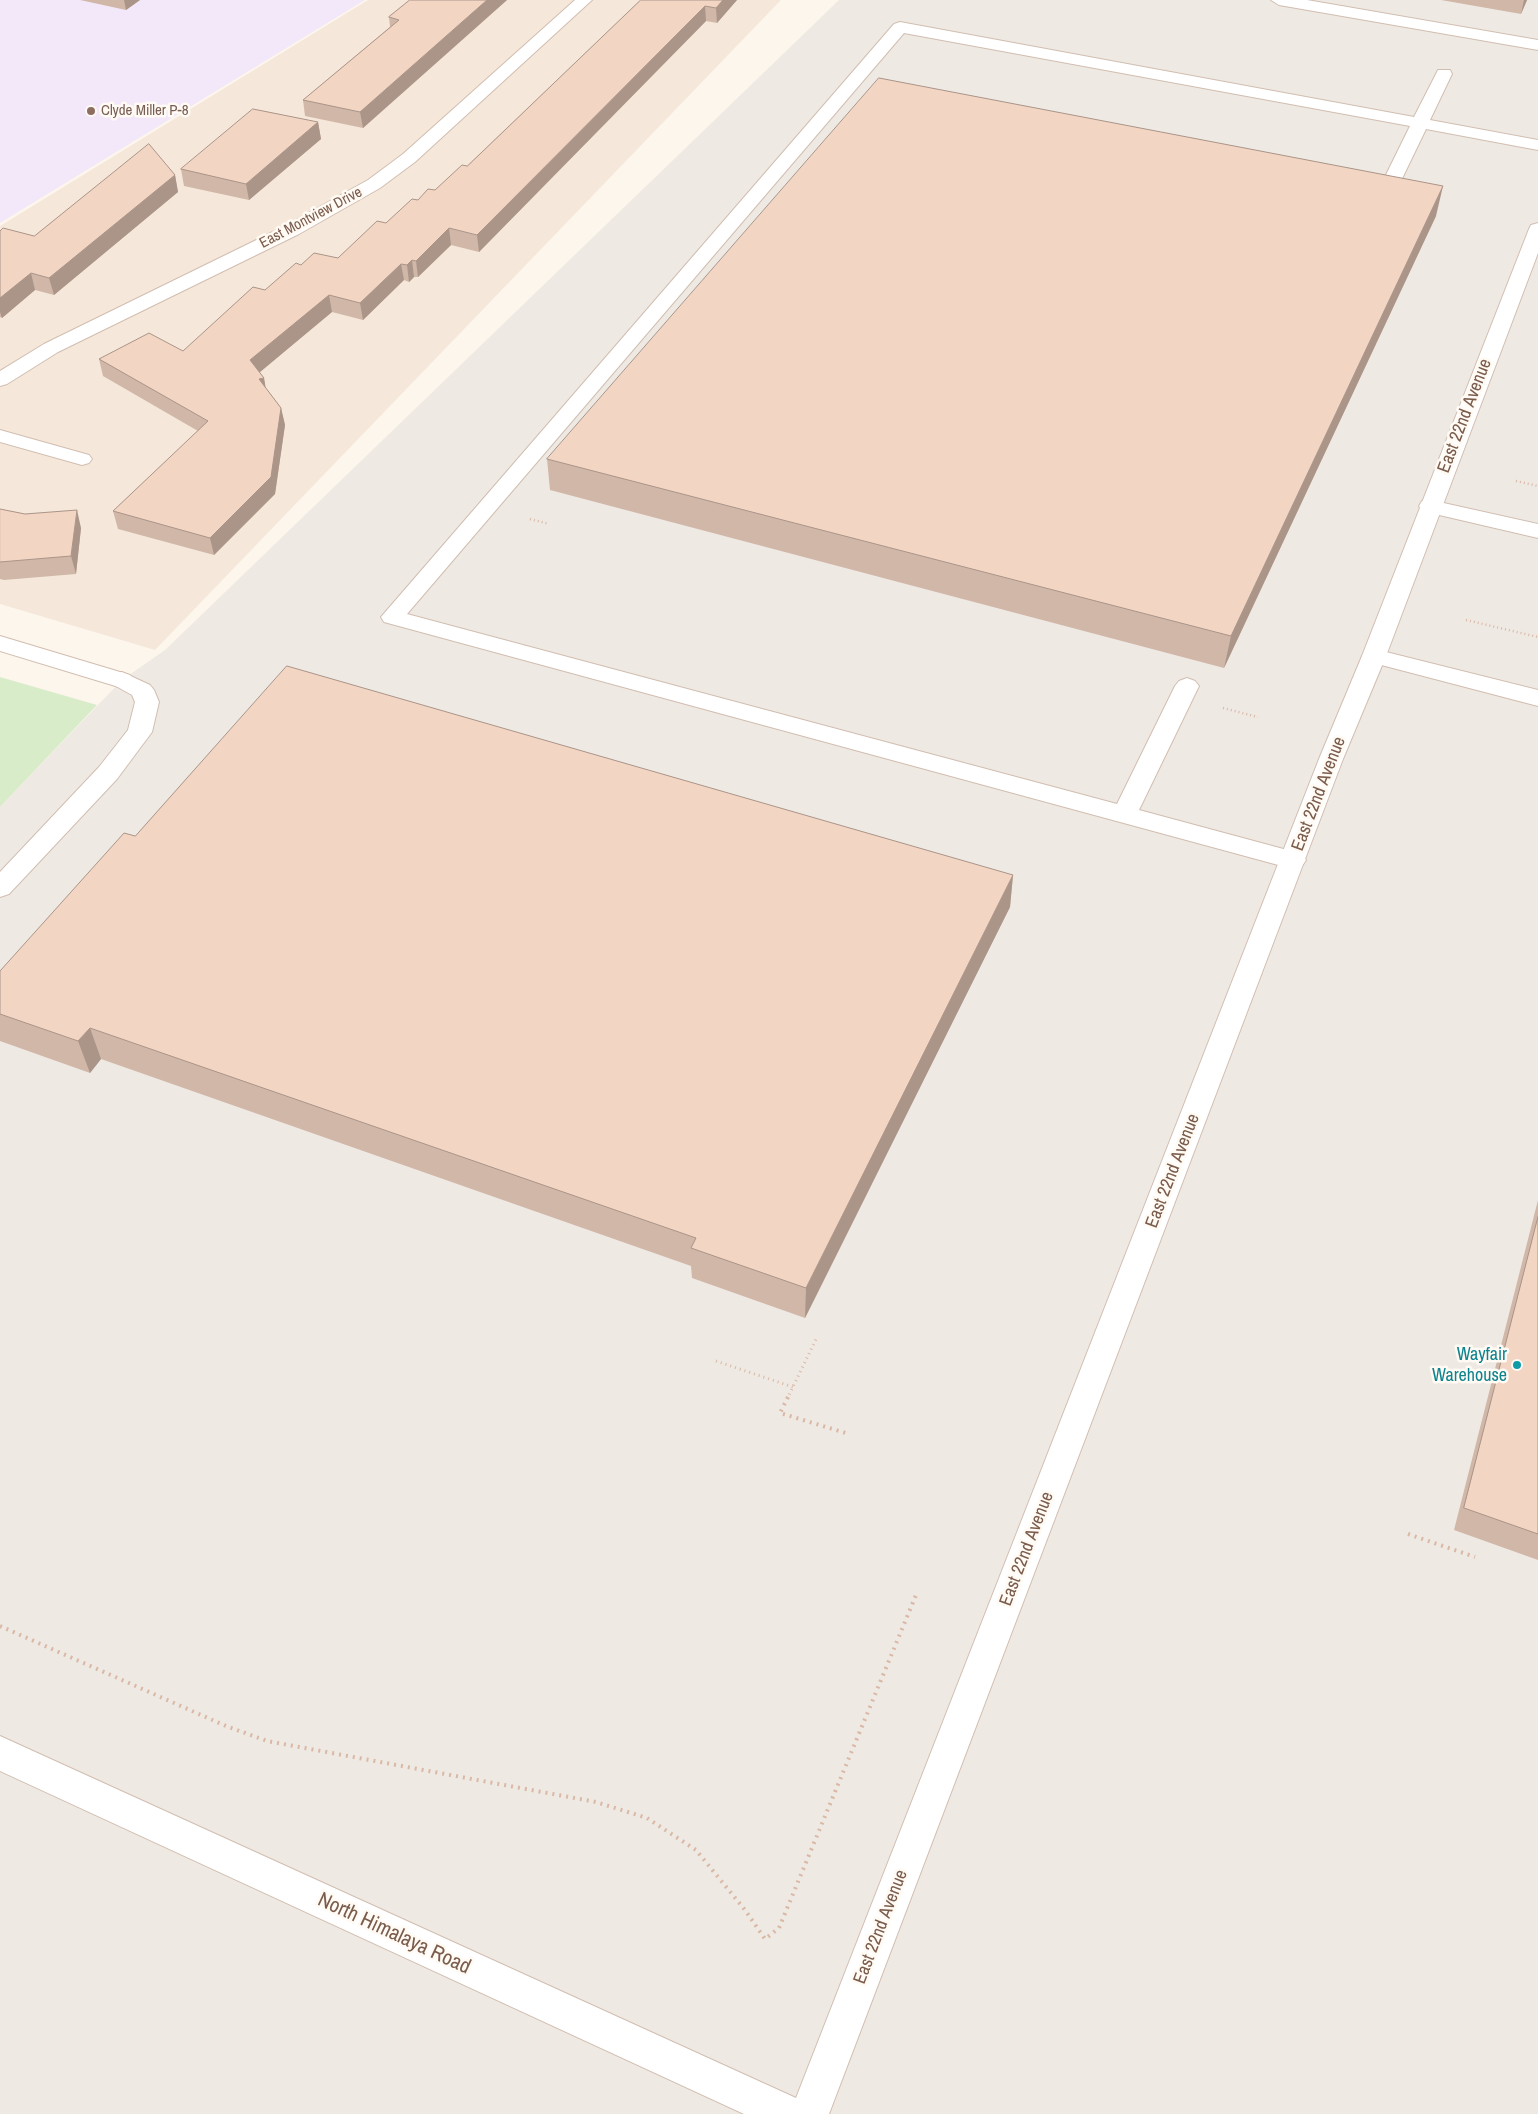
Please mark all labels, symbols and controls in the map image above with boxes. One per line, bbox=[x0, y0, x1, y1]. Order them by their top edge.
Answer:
place label: Clyde Miller P-8 bbox=[101, 102, 188, 120]
marker: Clyde Miller P-8 bbox=[85, 105, 97, 117]
street label: East Montview Drive bbox=[257, 183, 365, 253]
street label: East 22nd Avenue bbox=[1433, 356, 1497, 476]
street label: East 22nd Avenue bbox=[1287, 734, 1351, 854]
street label: East 22nd Avenue bbox=[1141, 1111, 1205, 1231]
place label: Wayfair Warehouse bbox=[1432, 1344, 1507, 1386]
marker: Wayfair Warehouse bbox=[1511, 1359, 1523, 1371]
street label: East 22nd Avenue bbox=[995, 1489, 1059, 1609]
street label: East 22nd Avenue bbox=[849, 1867, 913, 1987]
street label: North Himalaya Road bbox=[314, 1888, 474, 1980]

